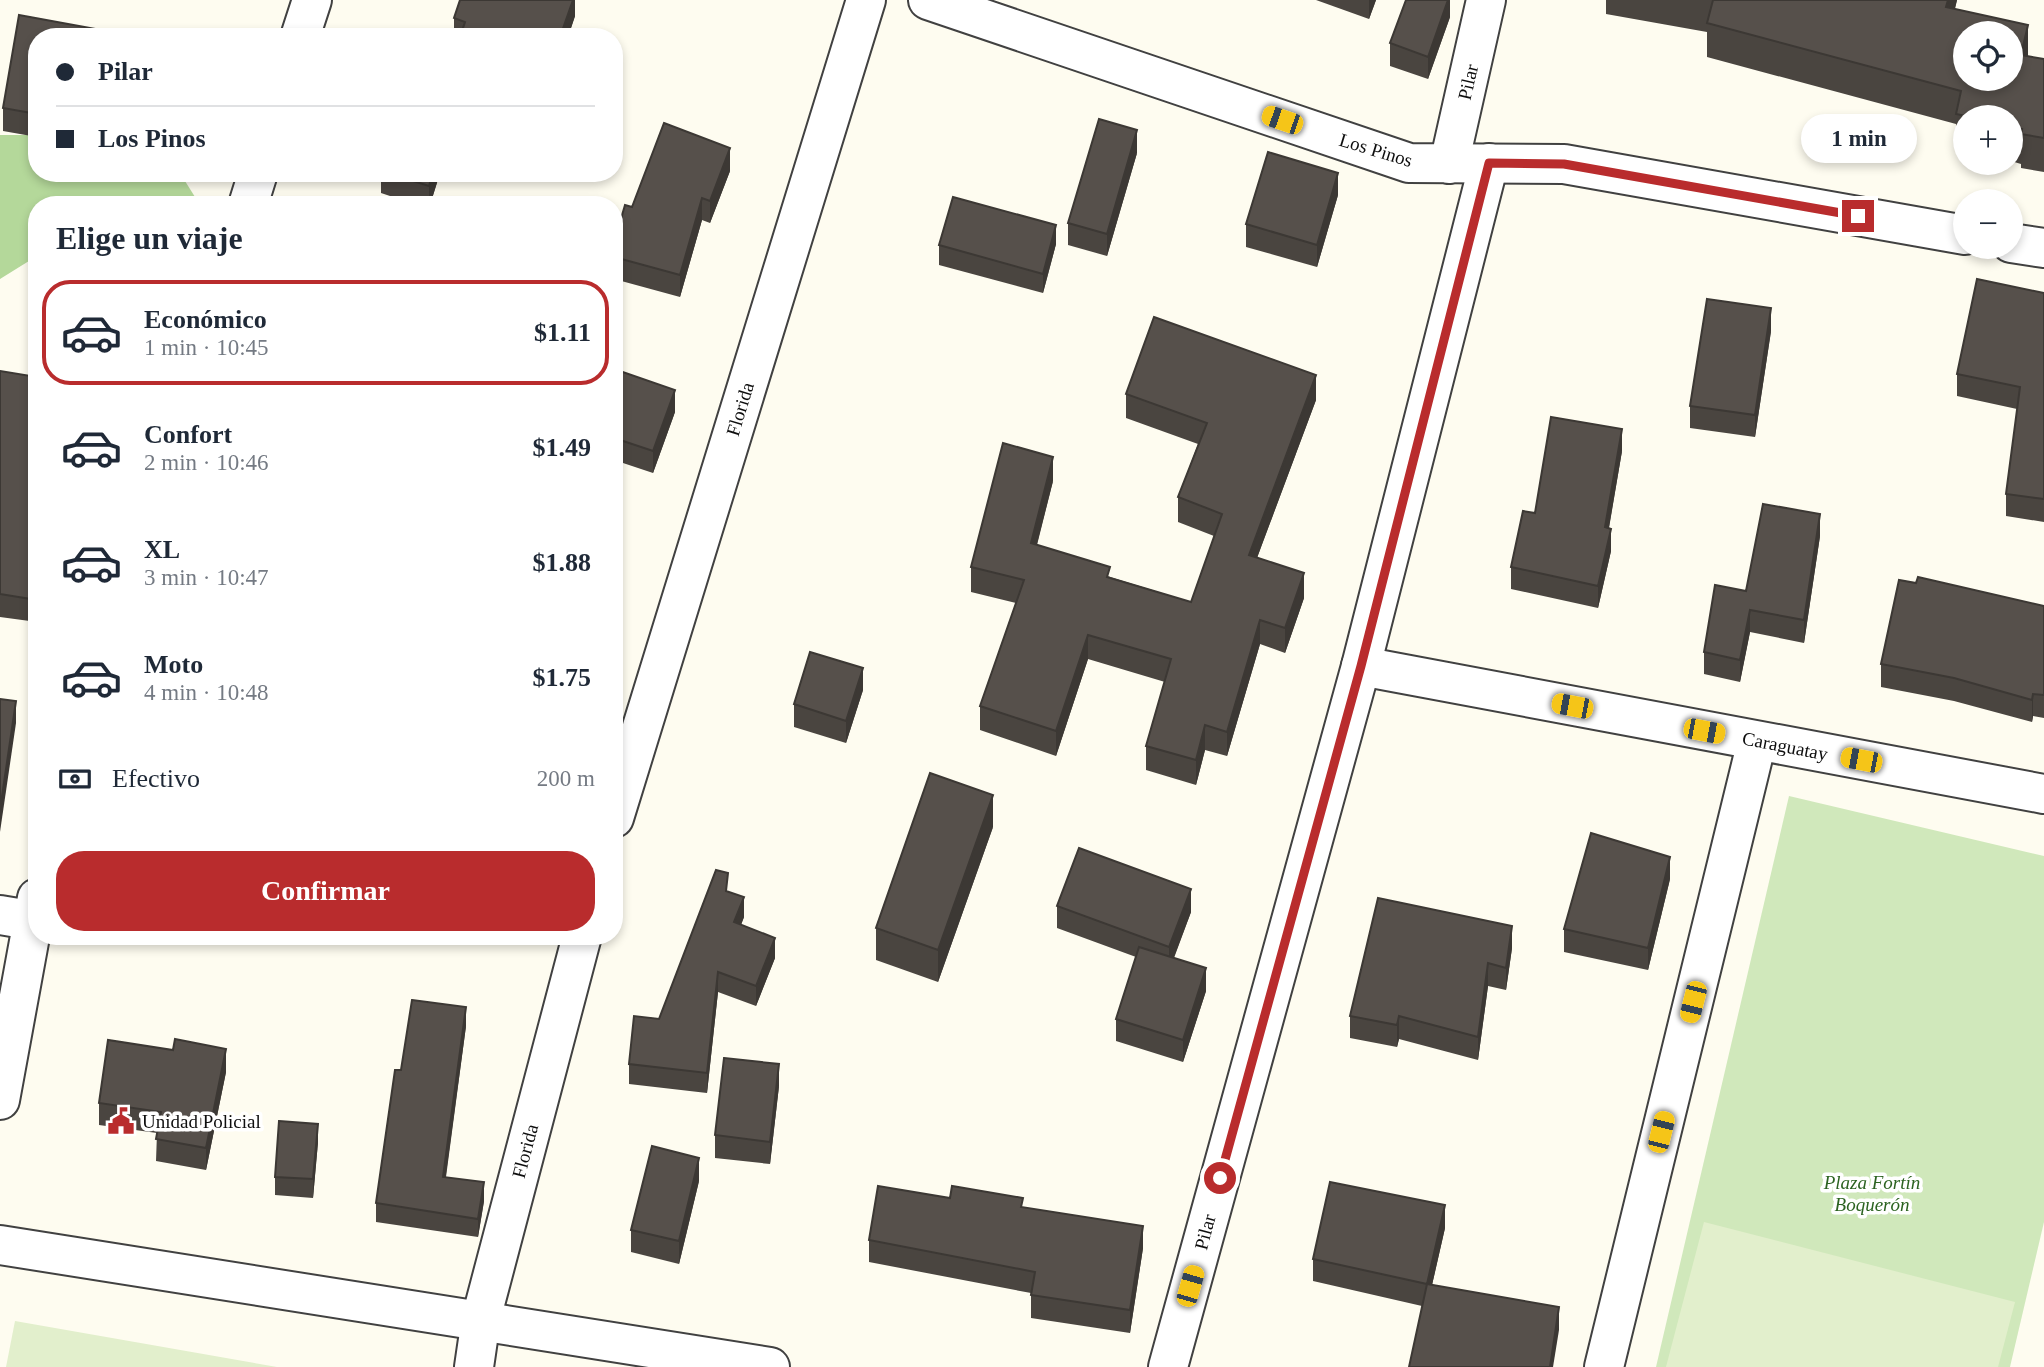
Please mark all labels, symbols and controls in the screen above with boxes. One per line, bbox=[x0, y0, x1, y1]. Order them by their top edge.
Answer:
map controls bbox=[1953, 21, 2023, 259]
button: locate bbox=[1953, 21, 2023, 91]
text: Pilar bbox=[98, 57, 153, 86]
street label: Pilar bbox=[1454, 62, 1482, 102]
car bbox=[1259, 103, 1306, 137]
button: + bbox=[1953, 105, 2023, 175]
callout: 1 min bbox=[1800, 114, 1916, 164]
text: Los Pinos bbox=[98, 124, 206, 153]
text: 1 min bbox=[1831, 126, 1887, 151]
street label: Los Pinos bbox=[1337, 129, 1415, 171]
button: − bbox=[1953, 189, 2023, 259]
route end bbox=[1842, 200, 1874, 232]
text: Elige un viaje bbox=[56, 220, 243, 256]
icon: car bbox=[60, 301, 123, 364]
text: Económico bbox=[144, 305, 267, 334]
text: $1.11 bbox=[534, 318, 591, 347]
text: 1 min · 10:45 bbox=[144, 335, 269, 360]
street label: Florida bbox=[722, 379, 758, 438]
icon: car bbox=[60, 416, 123, 479]
text: Confort bbox=[144, 420, 232, 449]
text: $1.49 bbox=[533, 433, 591, 462]
text: 2 min · 10:46 bbox=[144, 450, 269, 475]
icon: car bbox=[60, 531, 123, 594]
text: XL bbox=[144, 535, 180, 564]
text: $1.88 bbox=[533, 548, 591, 577]
text: 3 min · 10:47 bbox=[144, 565, 269, 590]
icon: car bbox=[60, 646, 123, 709]
text: Moto bbox=[144, 650, 203, 679]
text: $1.75 bbox=[533, 663, 591, 692]
text: 4 min · 10:48 bbox=[144, 680, 269, 705]
car bbox=[1550, 692, 1595, 720]
car bbox=[1682, 717, 1727, 745]
street label: Caraguatay bbox=[1741, 727, 1830, 765]
car bbox=[1839, 746, 1884, 774]
icon: cash bbox=[56, 760, 94, 798]
text: Efectivo bbox=[112, 764, 200, 793]
text: 200 m bbox=[537, 766, 595, 791]
button: Confirmar bbox=[56, 851, 595, 931]
car bbox=[1678, 979, 1709, 1025]
public building icon: Unidad Policial bbox=[106, 1106, 136, 1136]
car bbox=[1646, 1109, 1677, 1155]
place label: Unidad Policial bbox=[142, 1111, 261, 1132]
street label: Florida bbox=[508, 1121, 542, 1180]
route start bbox=[1204, 1162, 1236, 1194]
park label: Plaza Fortín Boquerón bbox=[1823, 1172, 1920, 1215]
street label: Pilar bbox=[1190, 1211, 1220, 1252]
car bbox=[1175, 1263, 1206, 1309]

